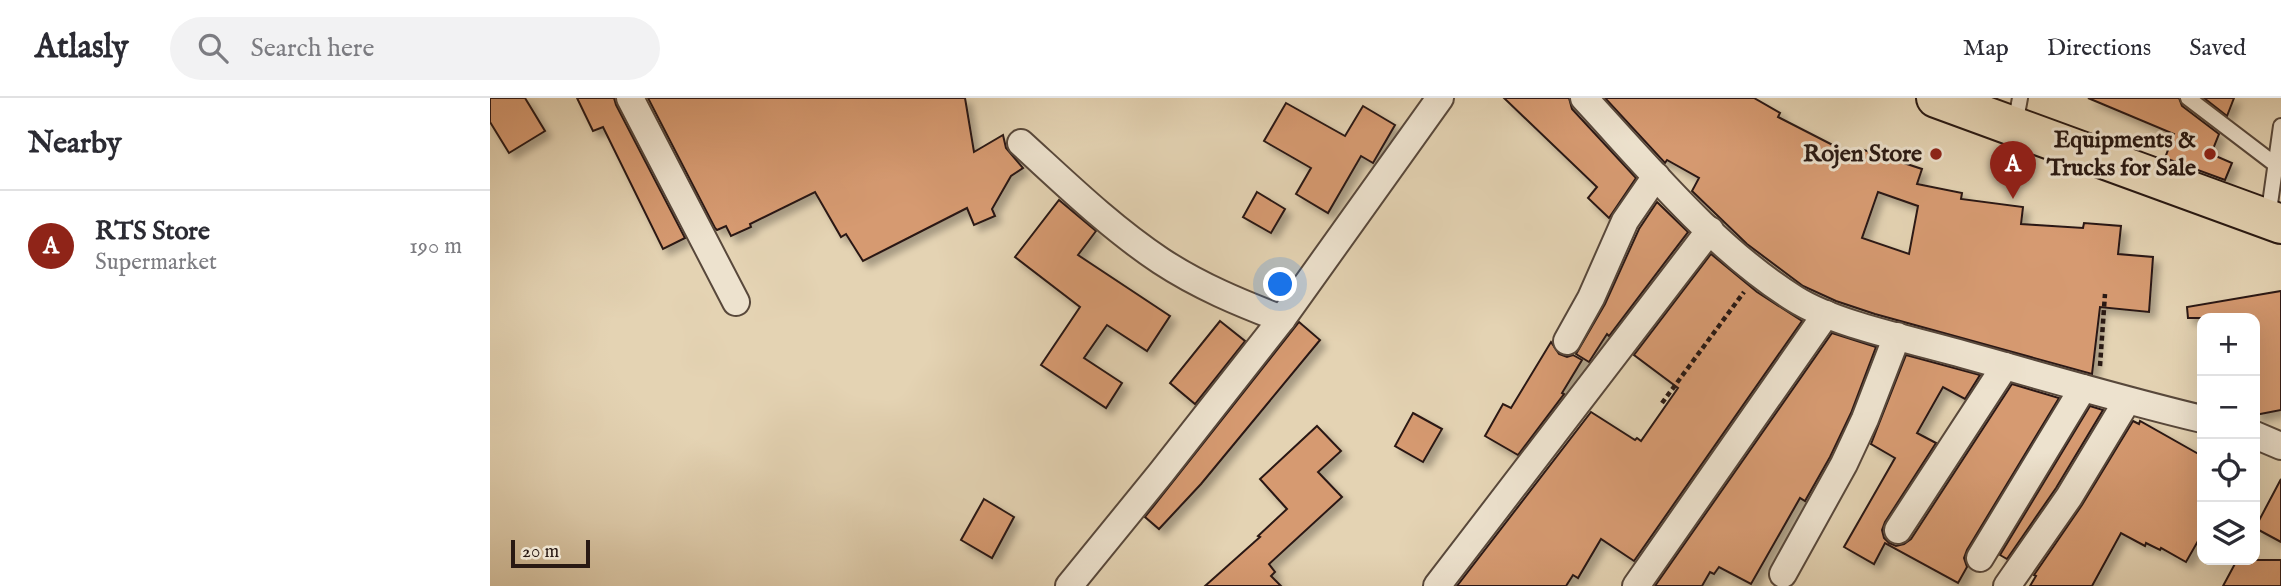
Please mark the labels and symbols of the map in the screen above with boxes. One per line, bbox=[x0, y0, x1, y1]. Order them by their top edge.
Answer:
place label: Equipments & Trucks for Sale bbox=[2046, 125, 2196, 184]
place label: Rojen Store bbox=[1803, 139, 1922, 170]
pin: A bbox=[1990, 141, 2036, 199]
marker: Rojen Store bbox=[1928, 146, 1944, 162]
marker: Equipments & Trucks for Sale bbox=[2202, 146, 2218, 162]
your location bbox=[1263, 267, 1297, 301]
scale bar bbox=[511, 537, 590, 569]

